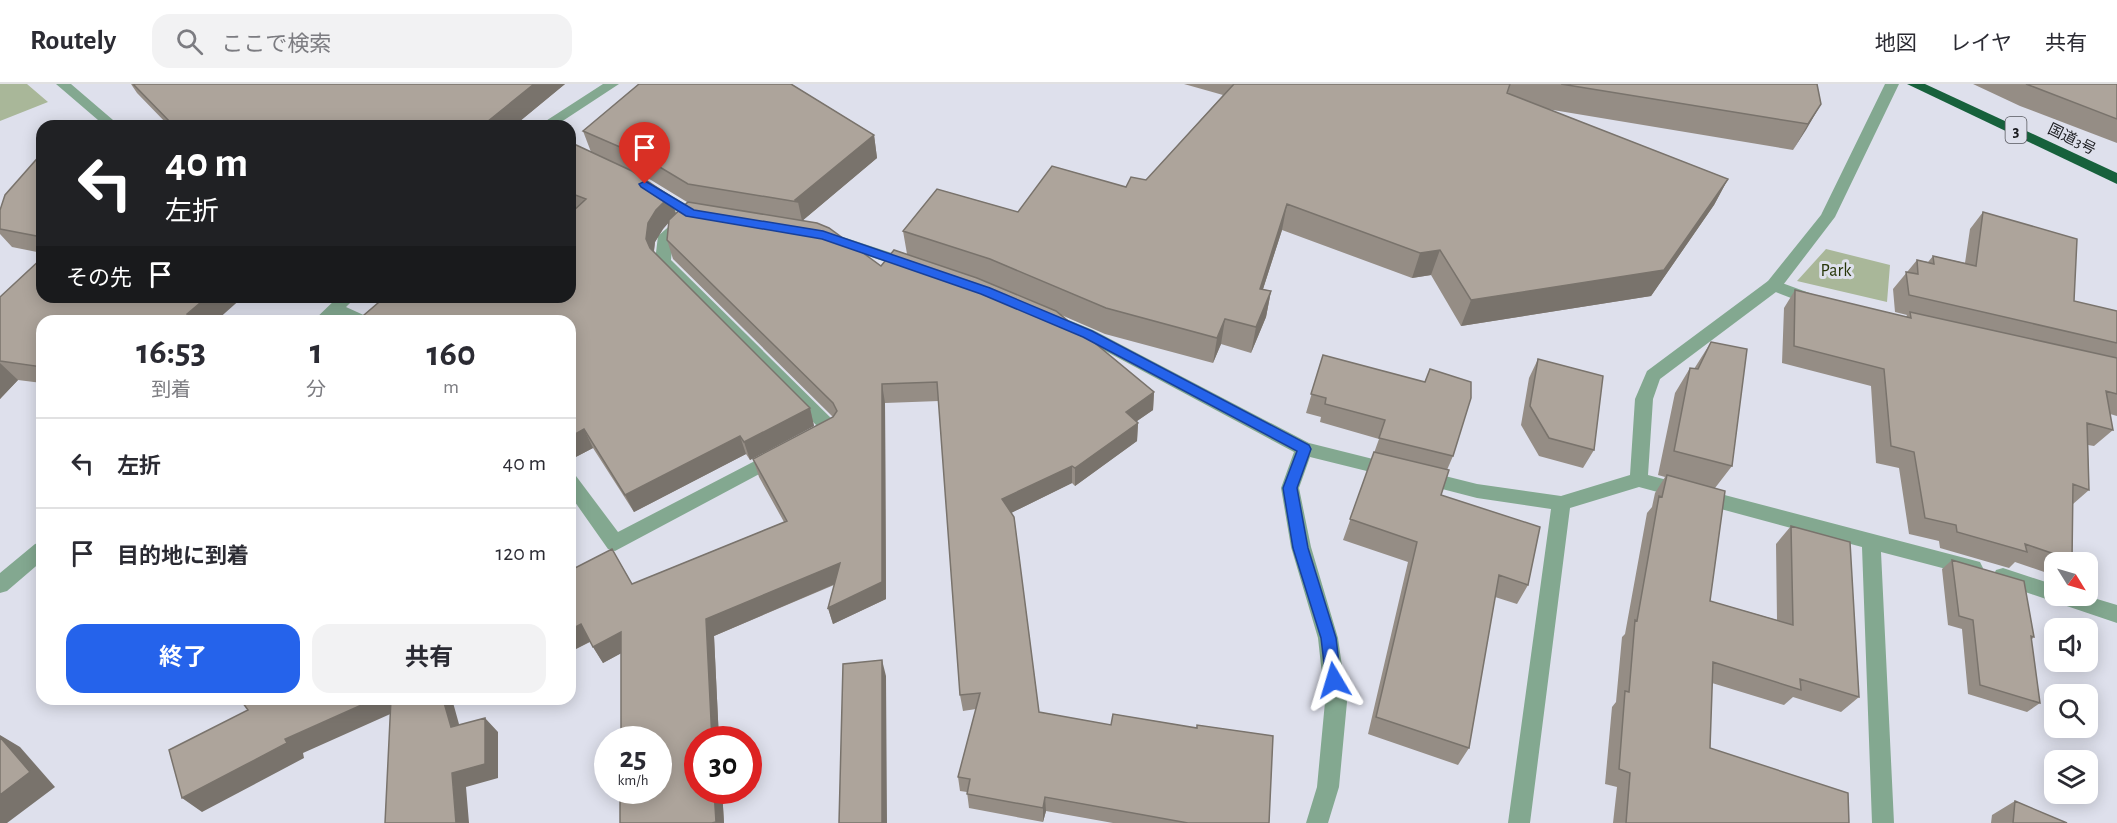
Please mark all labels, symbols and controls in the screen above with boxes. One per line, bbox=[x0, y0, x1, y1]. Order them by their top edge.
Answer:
search box bbox=[152, 14, 572, 68]
icon: search bbox=[173, 25, 206, 58]
text: Routely bbox=[30, 27, 116, 55]
text: ここで検索 bbox=[221, 33, 331, 55]
text: 地図 bbox=[1875, 33, 1917, 54]
text: レイヤ bbox=[1950, 33, 2012, 54]
text: 共有 bbox=[2045, 33, 2087, 54]
road number: 3 bbox=[2006, 117, 2026, 143]
street label: 国道3号 bbox=[2045, 121, 2099, 157]
pin bbox=[619, 122, 670, 184]
icon: arrive bbox=[628, 131, 661, 164]
text: 40 m bbox=[165, 142, 248, 184]
icon: left bbox=[66, 144, 144, 222]
text: 左折 bbox=[165, 198, 219, 225]
icon: arrive bbox=[144, 258, 177, 291]
park label: Park bbox=[1820, 262, 1852, 280]
text: その先 bbox=[66, 267, 132, 289]
text: 16:53 bbox=[136, 334, 206, 370]
text: 1 bbox=[310, 334, 323, 370]
text: 160 bbox=[427, 336, 476, 372]
text: m bbox=[443, 377, 459, 397]
text: 到着 bbox=[151, 380, 191, 400]
text: 分 bbox=[306, 380, 326, 400]
icon: left bbox=[66, 447, 99, 480]
text: 40 m bbox=[503, 452, 546, 474]
text: 左折 bbox=[117, 455, 161, 477]
icon: arrive bbox=[66, 537, 99, 570]
text: 120 m bbox=[496, 542, 546, 564]
text: 目的地に到着 bbox=[117, 545, 249, 567]
north arrow bbox=[2044, 552, 2098, 606]
map controls bbox=[2044, 552, 2098, 804]
button: sound bbox=[2044, 618, 2098, 672]
button: 終了 bbox=[66, 624, 300, 693]
button: 共有 bbox=[312, 624, 546, 693]
position arrow bbox=[1302, 648, 1366, 712]
button: search bbox=[2044, 684, 2098, 738]
speed limit sign: 30 bbox=[684, 726, 762, 804]
text: 25 bbox=[619, 743, 647, 773]
button: layers bbox=[2044, 750, 2098, 804]
text: km/h bbox=[618, 773, 648, 788]

